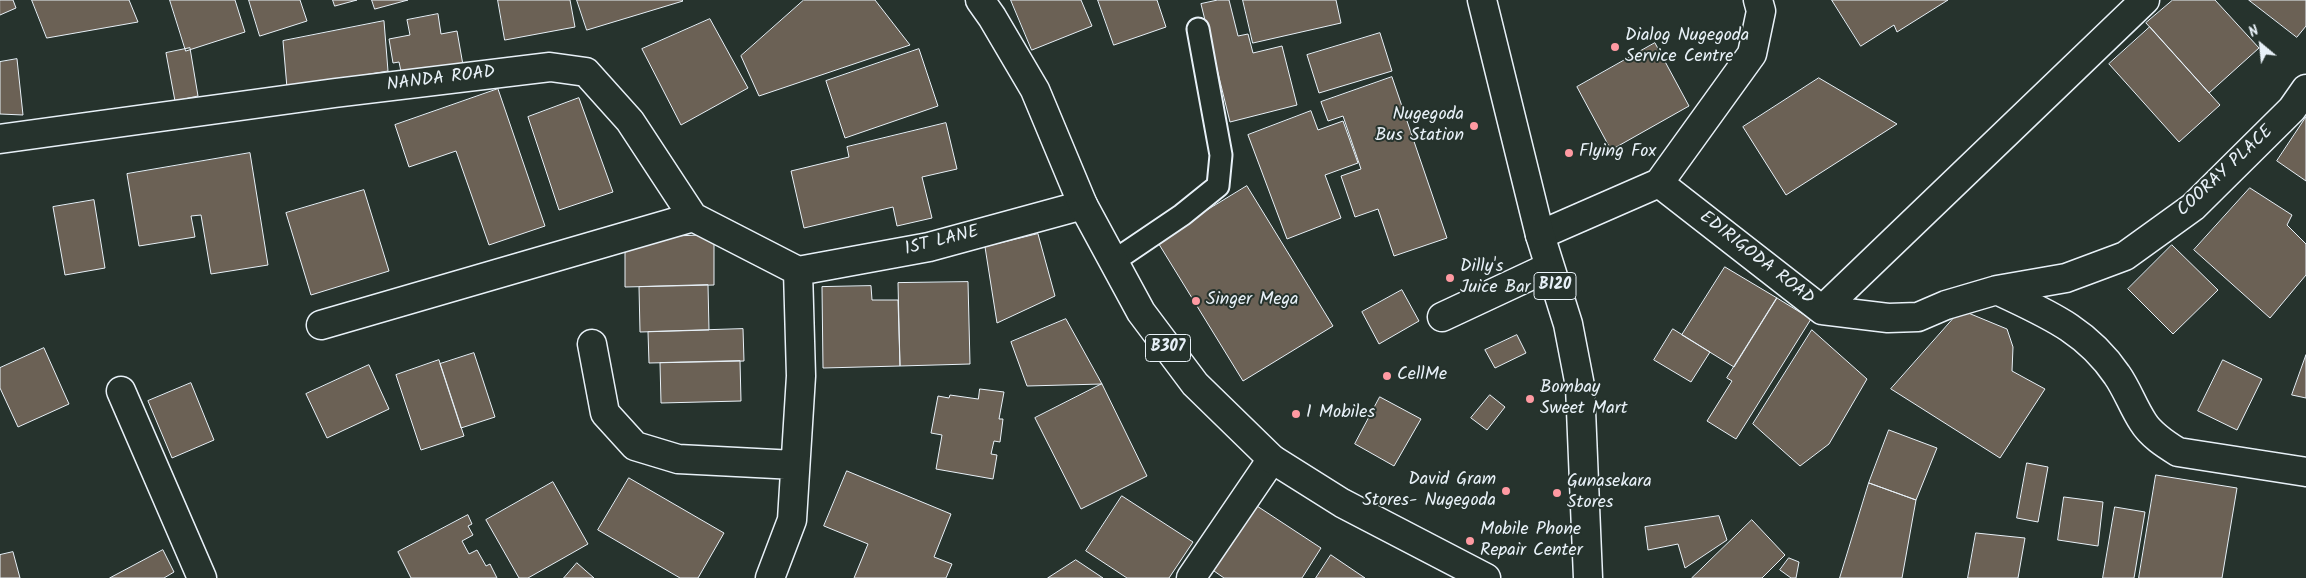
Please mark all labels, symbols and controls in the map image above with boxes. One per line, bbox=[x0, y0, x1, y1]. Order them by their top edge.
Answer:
north arrow bbox=[2236, 20, 2286, 70]
text: N bbox=[2245, 20, 2263, 44]
place label: Dialog Nugegoda Service Centre bbox=[1625, 26, 1749, 68]
marker: Dialog Nugegoda Service Centre bbox=[1609, 41, 1621, 53]
street label: NANDA ROAD bbox=[385, 63, 497, 97]
place label: Nugegoda Bus Station bbox=[1375, 105, 1464, 148]
marker: Nugegoda Bus Station bbox=[1468, 120, 1480, 132]
street label: COORAY PLACE bbox=[2173, 122, 2279, 222]
place label: Flying Fox bbox=[1579, 142, 1656, 164]
marker: Flying Fox bbox=[1563, 147, 1575, 159]
street label: EDIRIGODA ROAD bbox=[1694, 207, 1818, 311]
street label: 1ST LANE bbox=[903, 222, 981, 262]
place label: Dilly's Juice Bar bbox=[1460, 257, 1531, 300]
marker: Dilly's Juice Bar bbox=[1444, 272, 1456, 284]
road number: B120 bbox=[1534, 272, 1576, 300]
place label: Singer Mega bbox=[1206, 290, 1299, 312]
marker: Singer Mega bbox=[1190, 295, 1202, 307]
road number: B307 bbox=[1146, 334, 1190, 362]
place label: CellMe bbox=[1397, 365, 1447, 387]
marker: CellMe bbox=[1381, 370, 1393, 382]
place label: Bombay Sweet Mart bbox=[1540, 378, 1628, 420]
marker: Bombay Sweet Mart bbox=[1524, 393, 1536, 405]
place label: I Mobiles bbox=[1306, 403, 1375, 425]
marker: I Mobiles bbox=[1290, 408, 1302, 420]
place label: David Gram Stores- Nugegoda bbox=[1362, 470, 1496, 512]
place label: Gunasekara Stores bbox=[1567, 472, 1652, 514]
marker: David Gram Stores- Nugegoda bbox=[1500, 485, 1512, 497]
marker: Gunasekara Stores bbox=[1551, 487, 1563, 499]
place label: Mobile Phone Repair Center bbox=[1480, 520, 1583, 562]
marker: Mobile Phone Repair Center bbox=[1464, 535, 1476, 547]

